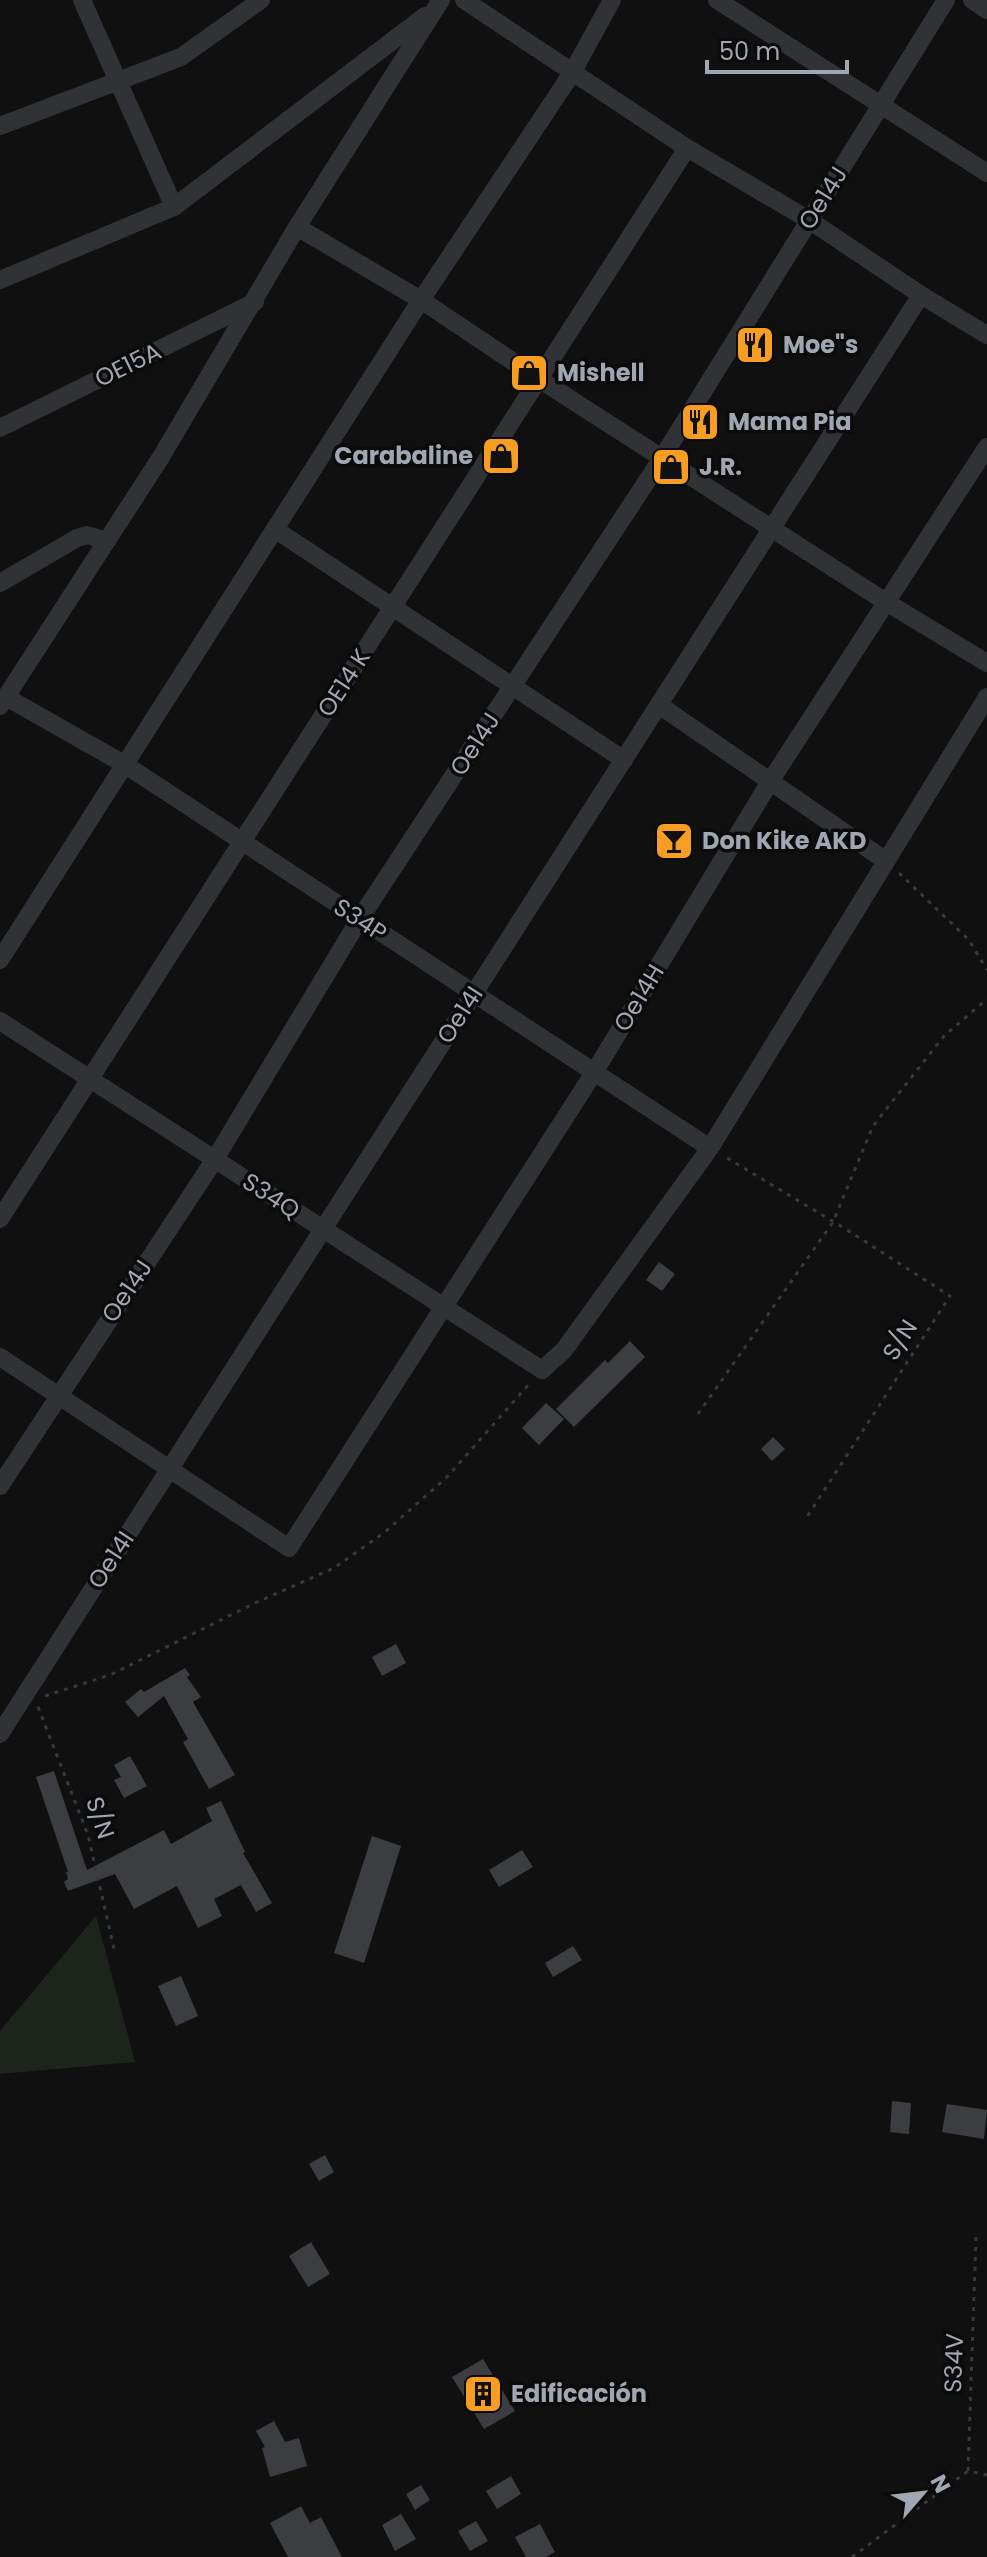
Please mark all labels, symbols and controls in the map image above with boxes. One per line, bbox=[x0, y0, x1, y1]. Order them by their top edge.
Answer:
scale bar bbox=[707, 24, 847, 74]
text: 50 m bbox=[719, 35, 780, 68]
street label: Oe14J bbox=[790, 160, 855, 236]
restaurant icon: Moe"s bbox=[734, 324, 776, 366]
place label: Moe"s bbox=[783, 328, 858, 361]
street label: OE15A bbox=[89, 334, 167, 395]
shop icon: Mishell bbox=[508, 352, 550, 394]
place label: Mishell bbox=[557, 356, 645, 389]
restaurant icon: Mama Pia bbox=[679, 401, 721, 443]
place label: Mama Pia bbox=[728, 405, 851, 438]
shop icon: Carabaline bbox=[480, 435, 522, 477]
place label: Carabaline bbox=[334, 439, 473, 472]
shop icon: J.R. bbox=[650, 446, 692, 488]
place label: J.R. bbox=[699, 450, 742, 483]
street label: OE14 K bbox=[309, 642, 378, 723]
street label: Oe14J bbox=[442, 706, 507, 782]
bar icon: Don Kike AKD bbox=[653, 820, 695, 862]
place label: Don Kike AKD bbox=[702, 824, 866, 857]
street label: S34P bbox=[327, 890, 393, 949]
street label: Oe14H bbox=[606, 958, 672, 1038]
street label: Oe14I bbox=[429, 980, 490, 1050]
street label: S34Q bbox=[236, 1165, 306, 1226]
street label: Oe14J bbox=[94, 1253, 160, 1329]
street label: S/N bbox=[874, 1313, 925, 1366]
street label: Oe14I bbox=[80, 1525, 141, 1595]
street label: S/N bbox=[78, 1793, 123, 1843]
street label: S34V bbox=[936, 2333, 971, 2393]
building icon: Edificación bbox=[462, 2373, 504, 2415]
place label: Edificación bbox=[511, 2377, 647, 2410]
north arrow bbox=[883, 2453, 963, 2533]
text: N bbox=[923, 2469, 958, 2498]

